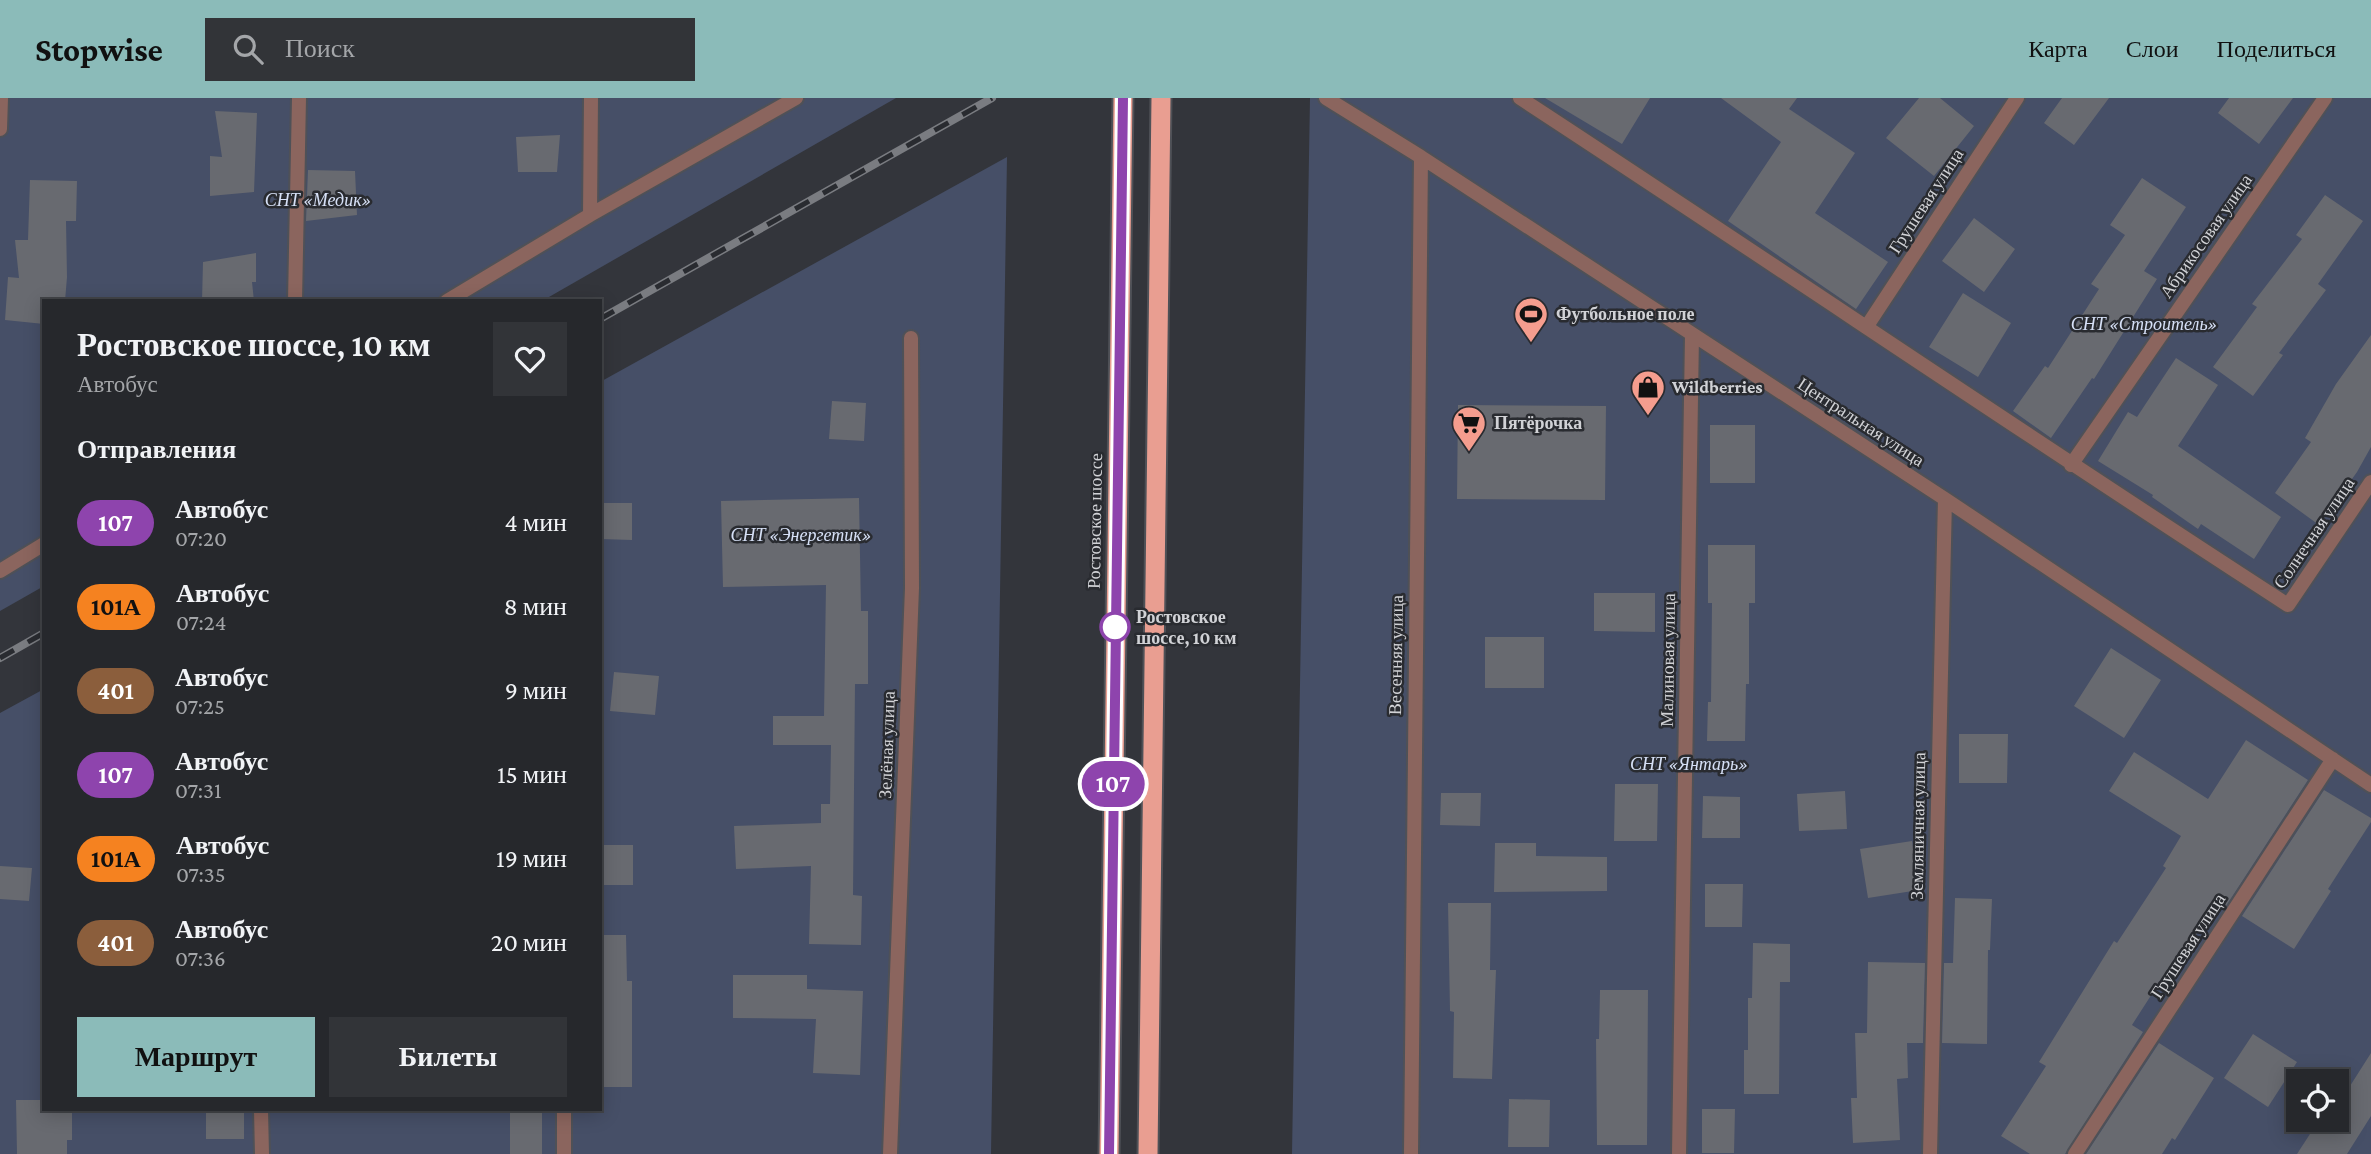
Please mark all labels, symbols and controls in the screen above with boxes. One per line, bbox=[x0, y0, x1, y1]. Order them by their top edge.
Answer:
search box bbox=[205, 18, 695, 81]
icon: search bbox=[229, 30, 267, 68]
text: Stopwise bbox=[35, 31, 163, 68]
text: Поиск bbox=[285, 34, 355, 63]
text: Карта bbox=[2028, 35, 2088, 62]
text: Слои bbox=[2126, 35, 2179, 62]
text: Поделиться bbox=[2217, 35, 2336, 62]
street label: Грушевая улица bbox=[1885, 145, 1967, 257]
street label: Абрикосовая улица bbox=[2156, 170, 2256, 302]
park label: СНТ «Медик» bbox=[265, 190, 371, 210]
sports icon: Футбольное поле bbox=[1512, 295, 1550, 344]
place label: Футбольное поле bbox=[1556, 304, 1695, 324]
park label: СНТ «Строитель» bbox=[2071, 314, 2217, 334]
button: heart bbox=[493, 322, 567, 396]
text: Ростовское шоссе, 10 км bbox=[77, 326, 431, 363]
shop icon: Wildberries bbox=[1629, 368, 1667, 417]
text: Автобус bbox=[77, 371, 158, 397]
street label: Центральная улица bbox=[1794, 374, 1928, 470]
place label: Wildberries bbox=[1671, 377, 1763, 397]
supermarket icon: Пятёрочка bbox=[1450, 404, 1488, 453]
place label: Пятёрочка bbox=[1494, 413, 1582, 433]
text: Отправления bbox=[77, 435, 236, 464]
street label: Ростовское шоссе bbox=[1084, 453, 1106, 589]
street label: Солнечная улица bbox=[2269, 474, 2359, 592]
text: Автобус bbox=[175, 495, 268, 524]
text: 4 мин bbox=[505, 508, 567, 537]
text: 107 bbox=[98, 509, 133, 536]
text: 07:20 bbox=[175, 525, 227, 551]
park label: СНТ «Энергетик» bbox=[731, 525, 871, 545]
text: Автобус bbox=[176, 579, 269, 608]
text: 8 мин bbox=[504, 592, 567, 621]
text: 101А bbox=[91, 593, 141, 620]
street label: Малиновая улица bbox=[1657, 593, 1679, 727]
street label: Весенняя улица bbox=[1385, 595, 1407, 715]
place label: Ростовское шоссе, 10 км bbox=[1136, 607, 1237, 648]
text: 07:24 bbox=[176, 609, 227, 635]
marker: Ростовское шоссе, 10 км bbox=[1100, 612, 1130, 642]
text: Автобус bbox=[175, 663, 268, 692]
text: 9 мин bbox=[505, 676, 567, 705]
text: 401 bbox=[97, 677, 134, 704]
street label: Зелёная улица bbox=[875, 691, 899, 799]
text: 07:25 bbox=[175, 693, 225, 719]
text: Автобус bbox=[175, 747, 268, 776]
street label: Земляничная улица bbox=[1907, 752, 1929, 900]
park label: СНТ «Янтарь» bbox=[1630, 754, 1748, 774]
text: 15 мин bbox=[497, 760, 567, 789]
text: 107 bbox=[98, 761, 133, 788]
line badge: 107 bbox=[1073, 761, 1153, 807]
text: 107 bbox=[1096, 770, 1130, 797]
text: 07:31 bbox=[175, 777, 222, 803]
text: Автобус bbox=[176, 831, 269, 860]
text: 19 мин bbox=[496, 844, 567, 873]
text: 101А bbox=[91, 845, 141, 872]
text: 07:35 bbox=[176, 861, 226, 887]
street label: Грушевая улица bbox=[2147, 890, 2229, 1002]
text: Автобус bbox=[175, 915, 268, 944]
text: 20 мин bbox=[491, 928, 567, 957]
text: 401 bbox=[97, 929, 134, 956]
text: 07:36 bbox=[175, 945, 226, 971]
button: Маршрут bbox=[77, 1017, 315, 1097]
button: Билеты bbox=[329, 1017, 567, 1097]
map controls bbox=[2286, 1069, 2349, 1132]
button: locate bbox=[2286, 1069, 2349, 1132]

